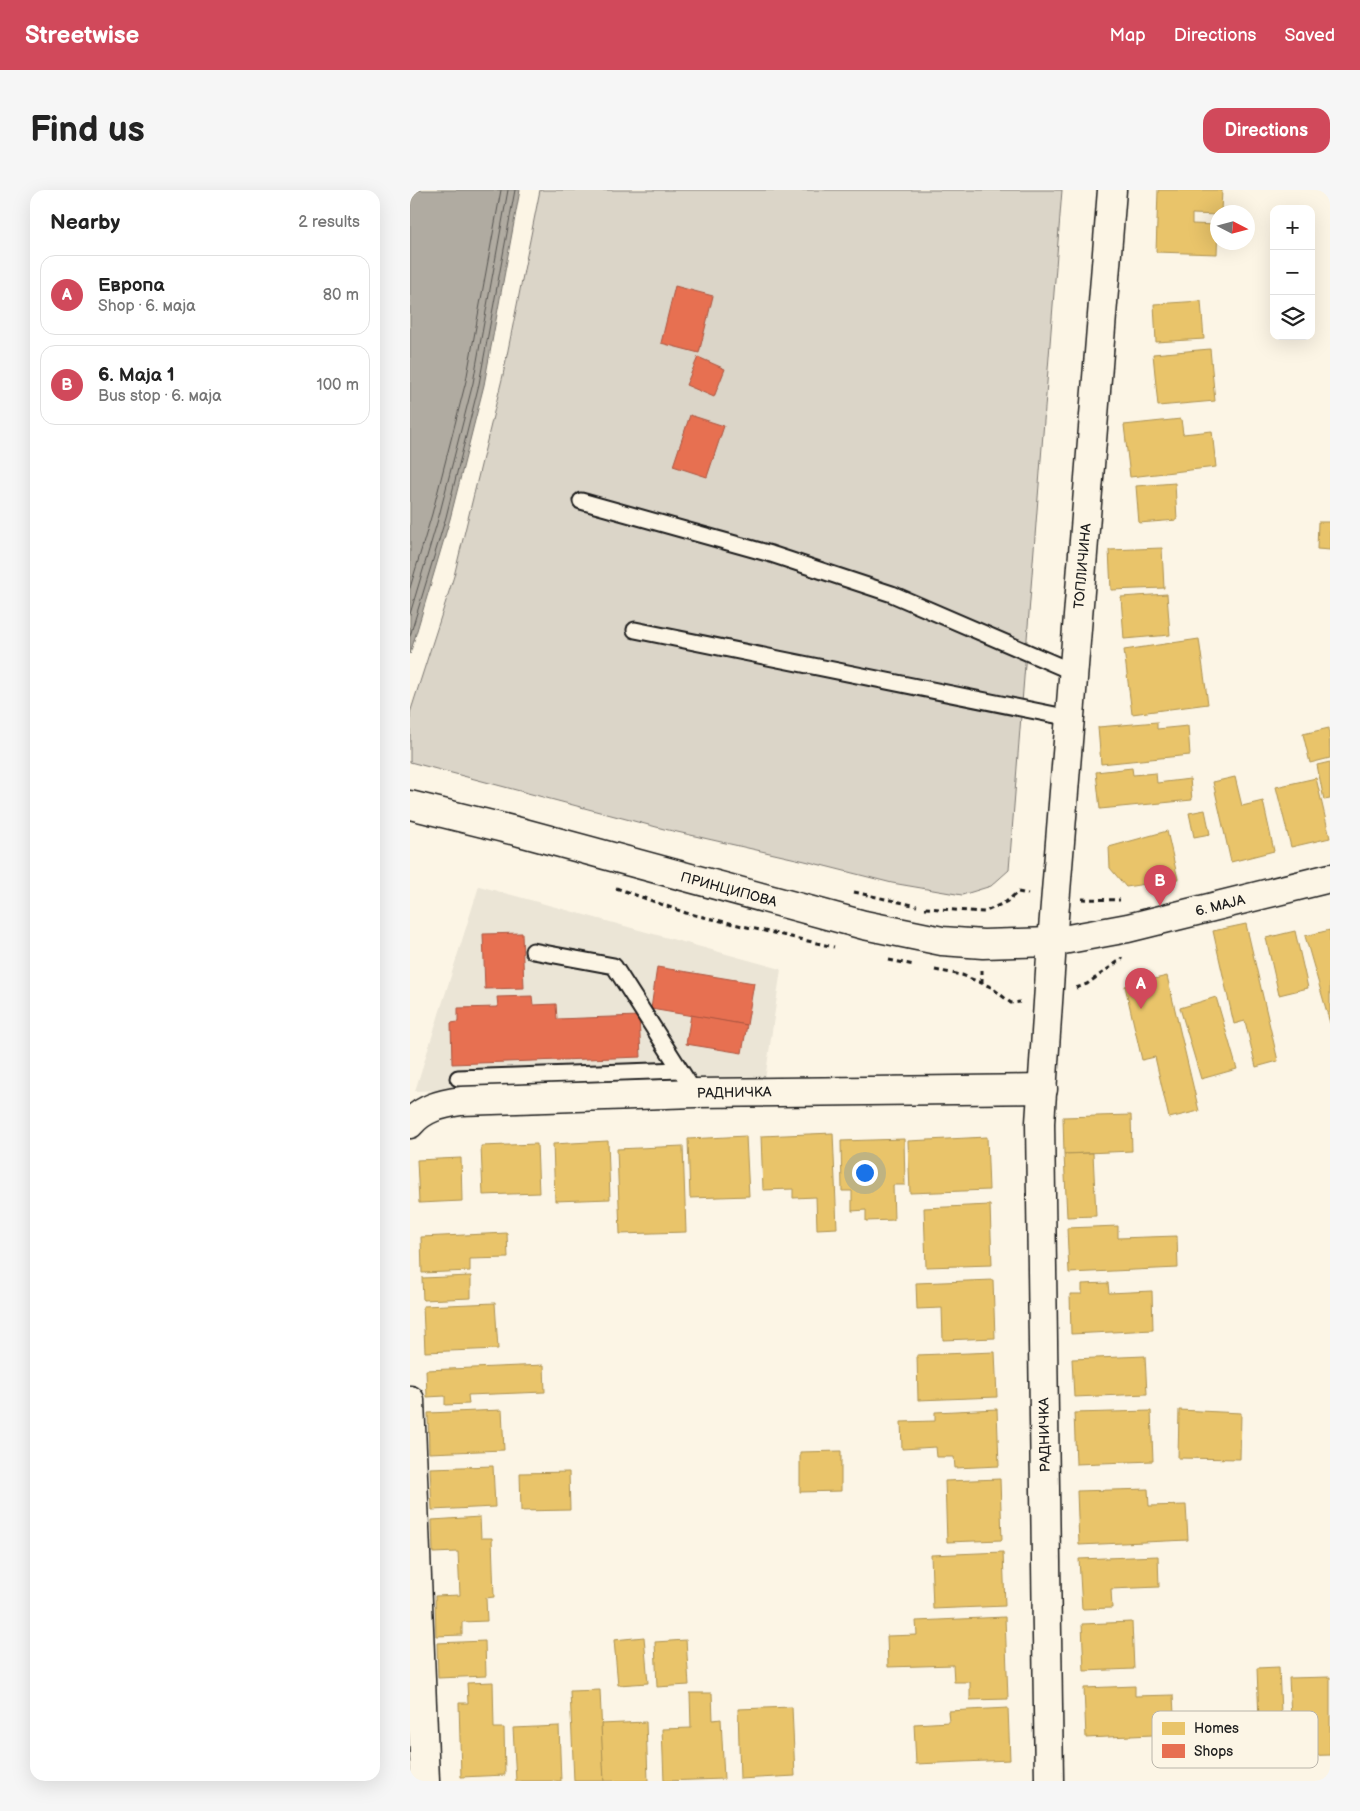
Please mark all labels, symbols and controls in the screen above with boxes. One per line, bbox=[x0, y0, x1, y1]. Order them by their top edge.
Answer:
text: Streetwise bbox=[25, 21, 139, 50]
text: Map bbox=[1110, 25, 1146, 46]
text: Directions bbox=[1174, 25, 1256, 46]
text: Saved bbox=[1284, 25, 1335, 46]
button: Directions bbox=[1203, 108, 1330, 153]
text: Find us bbox=[30, 109, 145, 152]
north arrow bbox=[1210, 205, 1255, 250]
map controls bbox=[1270, 205, 1315, 340]
button: + bbox=[1270, 205, 1315, 250]
text: Nearby bbox=[50, 210, 120, 235]
text: 2 results bbox=[298, 213, 360, 232]
button: − bbox=[1270, 250, 1315, 295]
text: Европа bbox=[98, 274, 165, 297]
text: A bbox=[62, 286, 72, 305]
text: 80 m bbox=[323, 286, 359, 305]
button: layers bbox=[1270, 295, 1315, 340]
text: Shop · 6. маја bbox=[98, 297, 196, 316]
text: 6. Маја 1 bbox=[98, 364, 175, 387]
text: B bbox=[61, 376, 73, 395]
text: 100 m bbox=[316, 376, 359, 395]
text: Bus stop · 6. маја bbox=[98, 387, 222, 406]
street label: ТОПЛИЧИНА bbox=[1070, 522, 1095, 610]
pin: B bbox=[1144, 865, 1176, 906]
street label: ПРИНЦИПОВА bbox=[679, 868, 779, 911]
street label: 6. МАЈА bbox=[1194, 891, 1247, 920]
pin: A bbox=[1125, 968, 1157, 1009]
street label: РАДНИЧКА bbox=[696, 1083, 772, 1102]
your location bbox=[852, 1160, 878, 1186]
street label: РАДНИЧКА bbox=[1035, 1397, 1054, 1473]
legend bbox=[1152, 1711, 1318, 1768]
text: Homes bbox=[1194, 1720, 1239, 1737]
text: Shops bbox=[1194, 1743, 1233, 1760]

